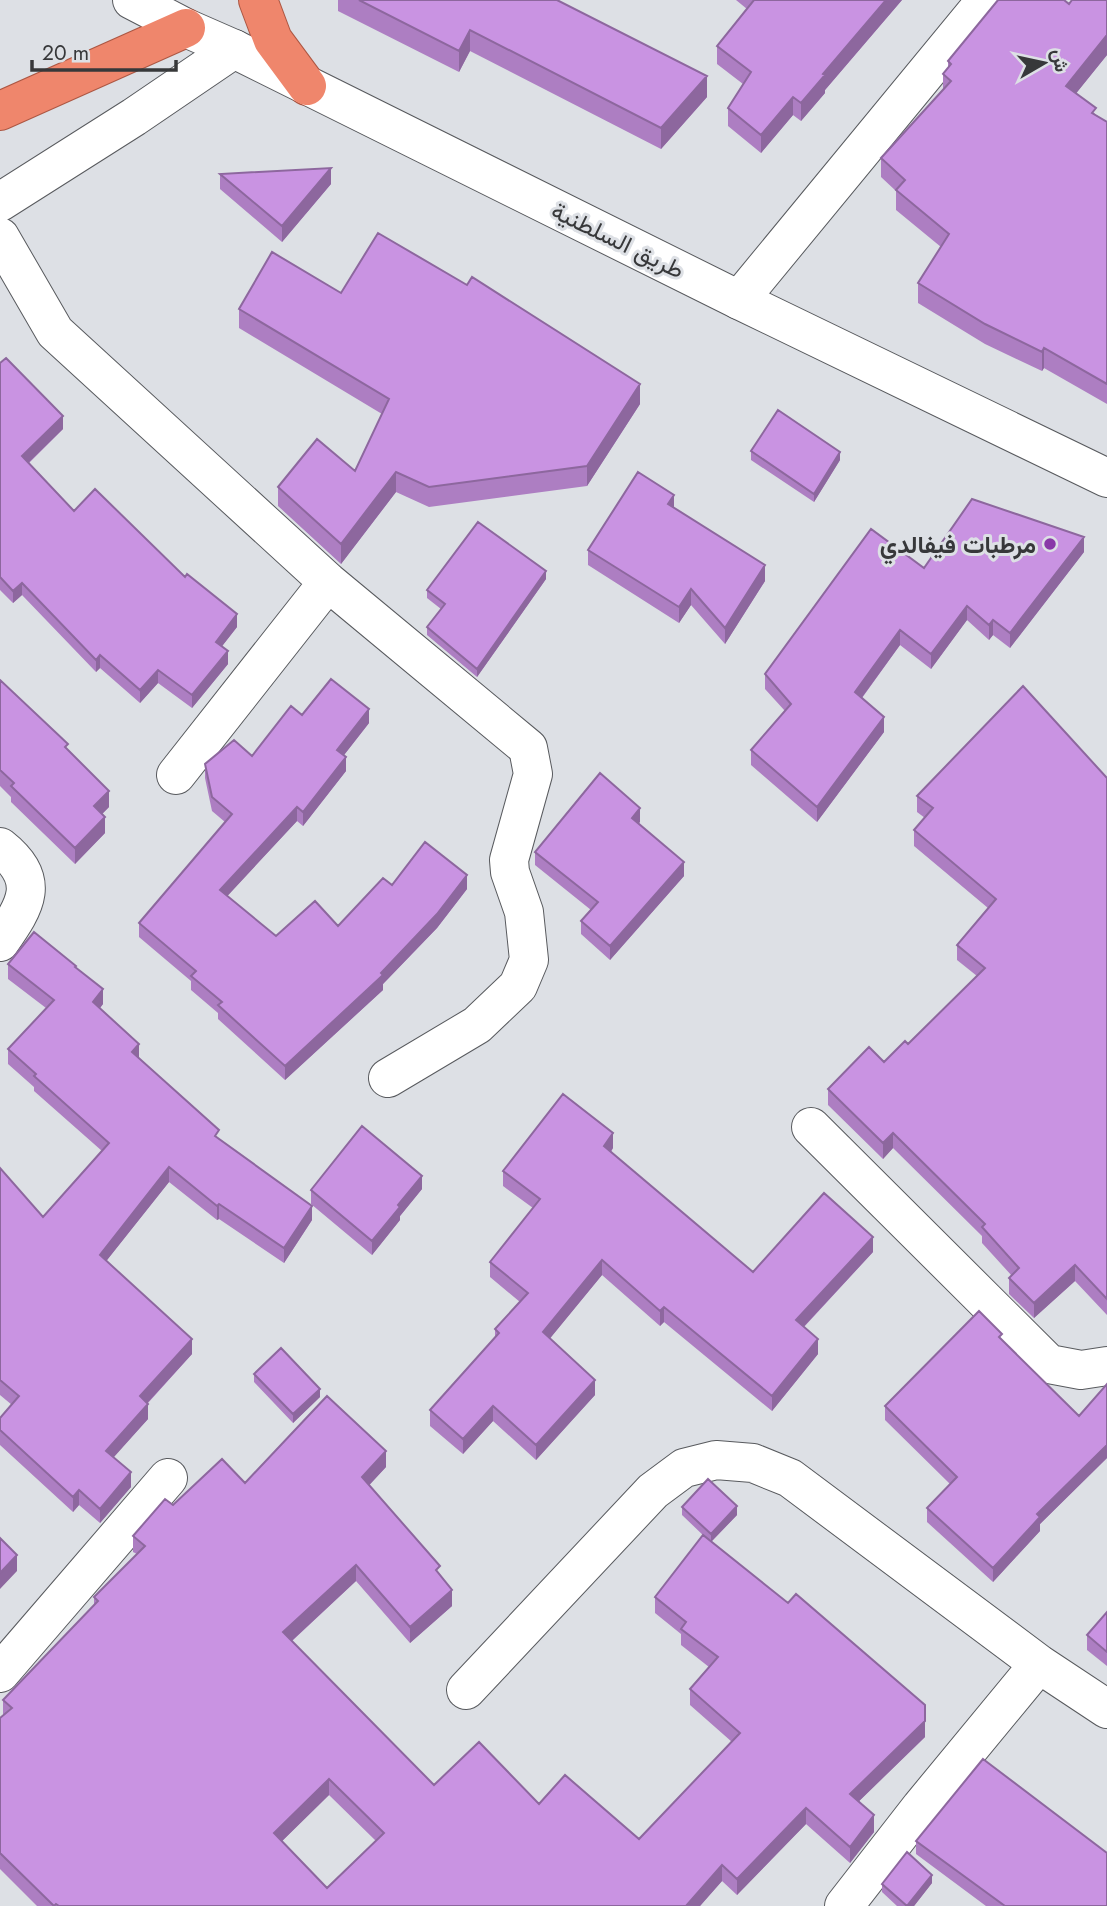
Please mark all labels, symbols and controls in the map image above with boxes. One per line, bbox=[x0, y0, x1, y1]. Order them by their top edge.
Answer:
scale bar bbox=[32, 28, 175, 72]
north arrow bbox=[1009, 28, 1079, 98]
text: 20 m bbox=[42, 38, 89, 68]
text: ش bbox=[1045, 47, 1075, 74]
street label: طريق السلطنية bbox=[546, 193, 690, 287]
place label: مرطبات فيفالدي bbox=[880, 527, 1036, 565]
marker: مرطبات فيفالدي bbox=[1042, 536, 1058, 552]

